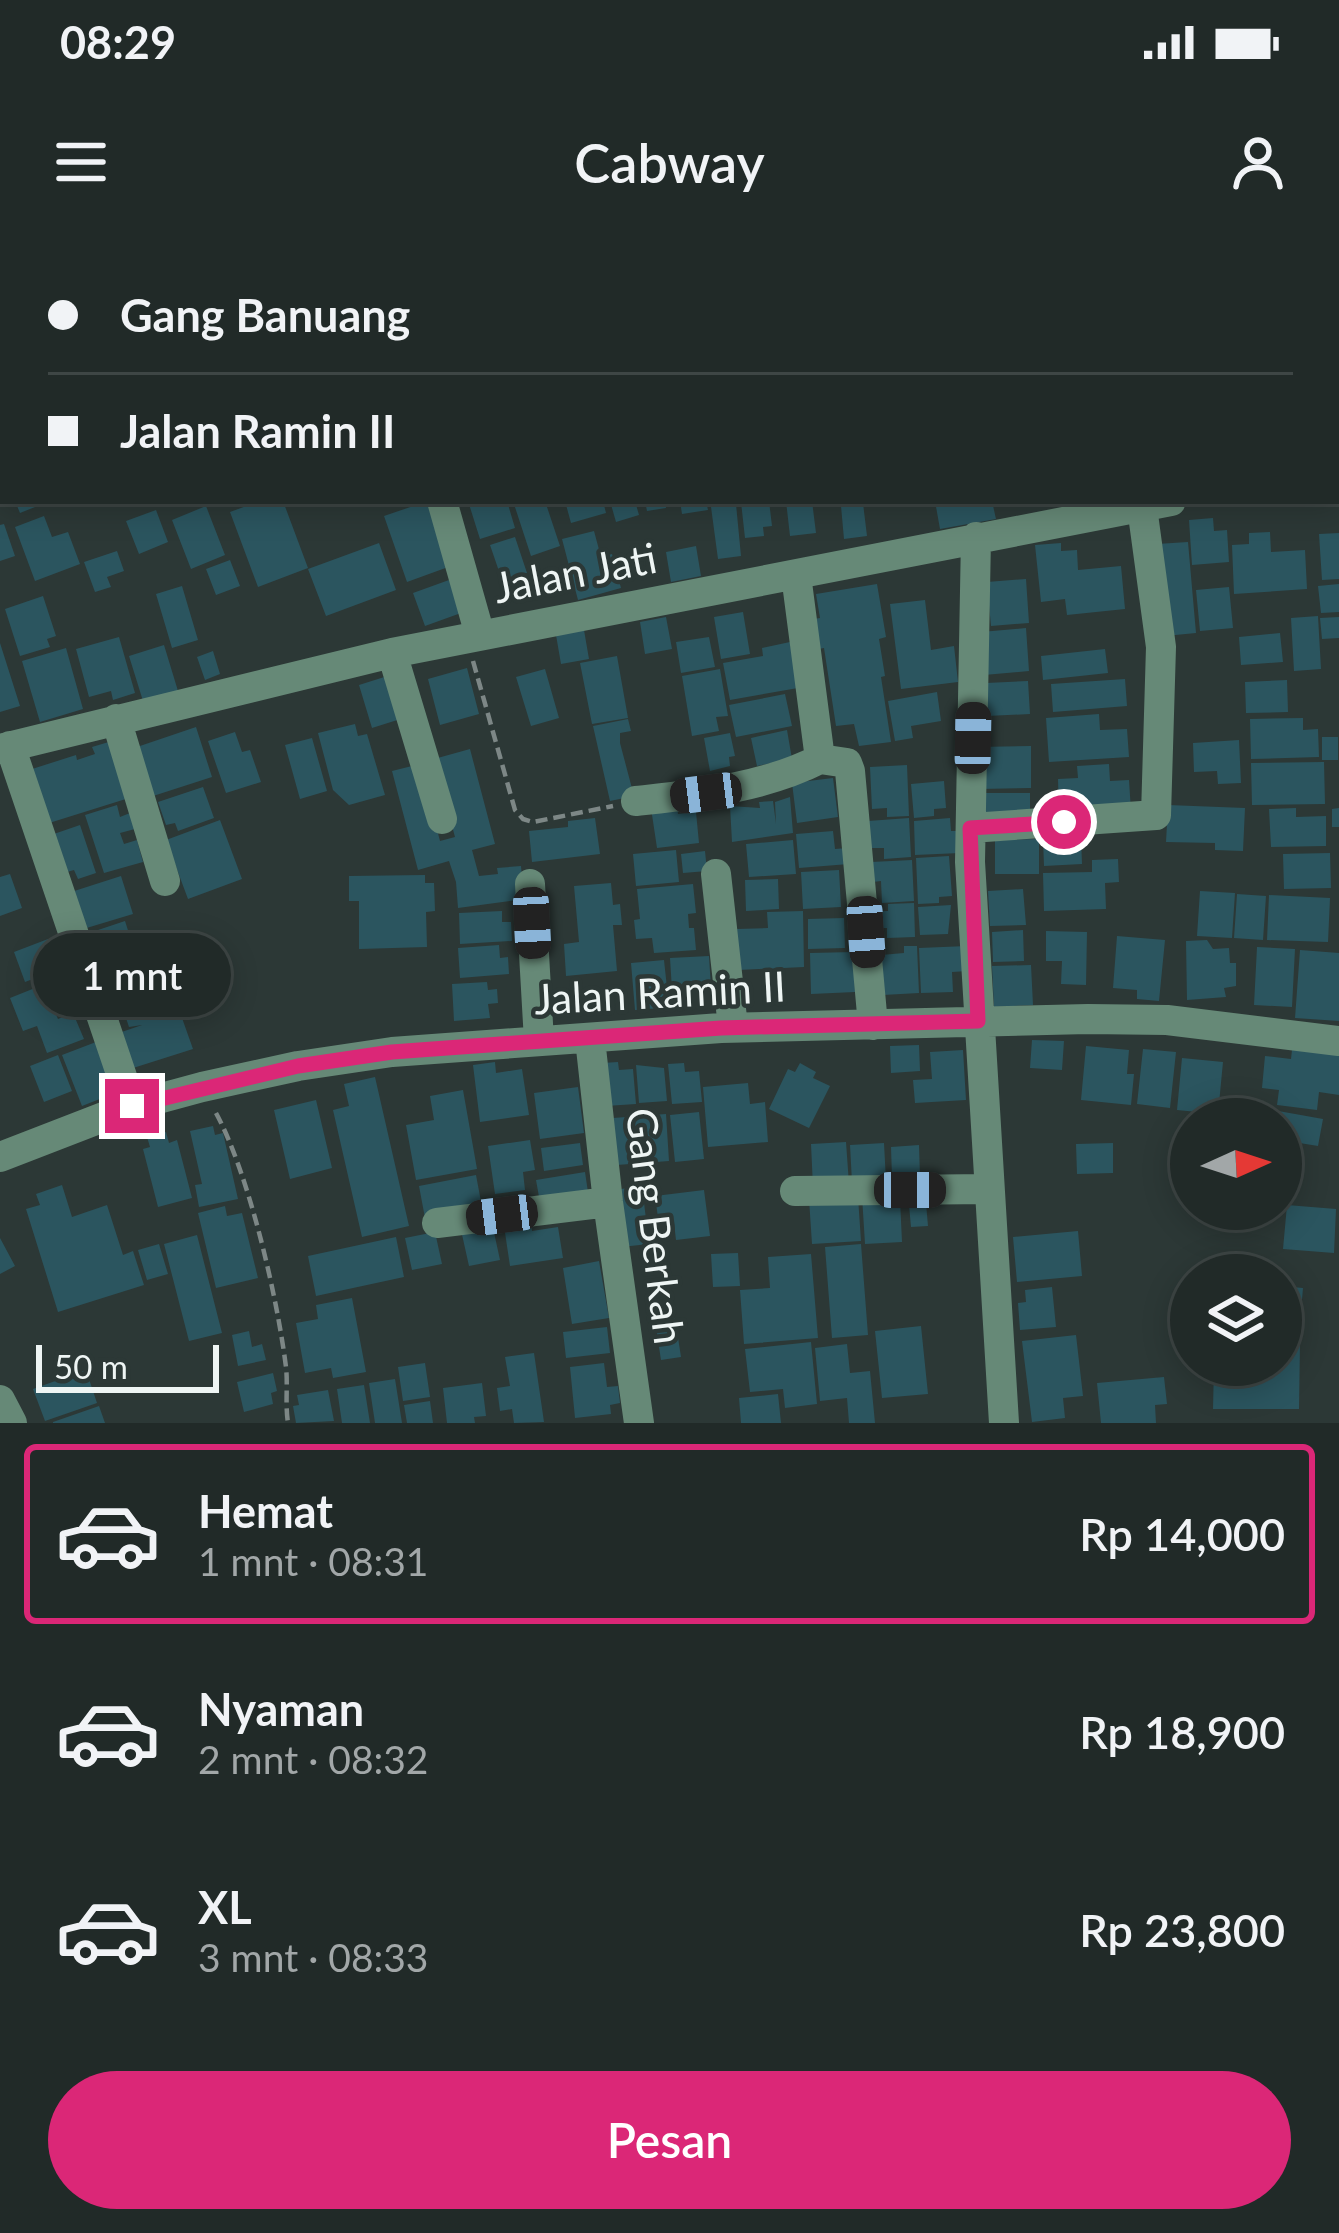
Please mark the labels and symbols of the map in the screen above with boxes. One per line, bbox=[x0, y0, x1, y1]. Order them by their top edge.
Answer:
street label: Jalan Jati bbox=[489, 532, 661, 612]
car bbox=[954, 702, 992, 774]
car bbox=[668, 771, 744, 815]
route start bbox=[1037, 795, 1091, 849]
car bbox=[512, 886, 552, 960]
car bbox=[846, 895, 886, 969]
callout: 1 mnt bbox=[33, 932, 231, 1016]
street label: Jalan Ramin II bbox=[533, 960, 787, 1024]
route end bbox=[105, 1079, 159, 1133]
north arrow bbox=[1170, 1098, 1302, 1230]
street label: Gang Berkah bbox=[617, 1105, 695, 1347]
car bbox=[874, 1172, 946, 1208]
car bbox=[464, 1193, 540, 1237]
scale bar bbox=[36, 1339, 219, 1392]

